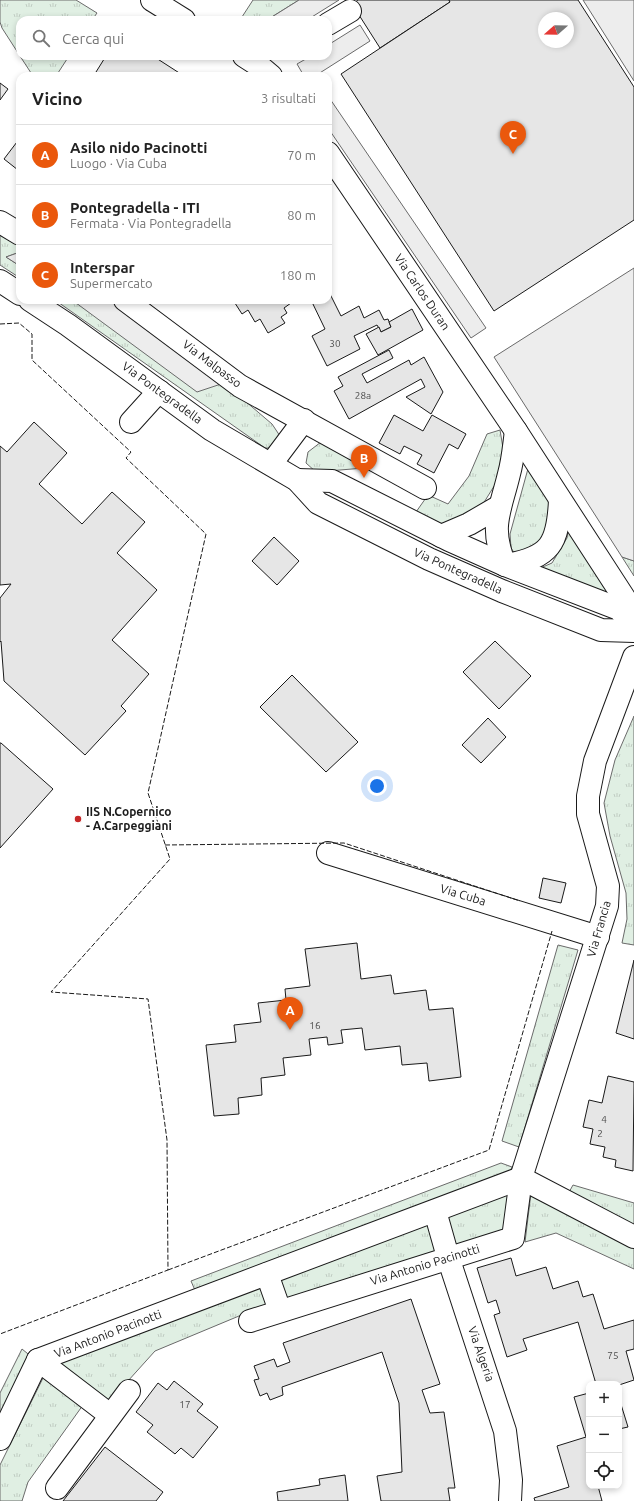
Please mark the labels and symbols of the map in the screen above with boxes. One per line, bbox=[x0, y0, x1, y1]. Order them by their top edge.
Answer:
north arrow bbox=[538, 12, 574, 48]
pin: C bbox=[500, 121, 526, 154]
street label: Via Carlos Duran bbox=[392, 251, 453, 332]
street label: Via Malpasso bbox=[180, 337, 244, 390]
house number: 30 bbox=[329, 338, 341, 349]
street label: Via Pontegradella bbox=[120, 359, 205, 426]
house number: 28a bbox=[355, 390, 371, 401]
pin: B bbox=[351, 445, 377, 478]
street label: Via Pontegradella bbox=[412, 545, 505, 596]
your location bbox=[367, 776, 387, 796]
place label: IIS N.Copernico - A.Carpeggiani bbox=[86, 805, 172, 832]
marker: IIS N.Copernico - A.Carpeggiani bbox=[73, 814, 83, 824]
street label: Via Cuba bbox=[439, 881, 488, 908]
street label: Via Francia bbox=[584, 899, 613, 959]
pin: A bbox=[277, 997, 303, 1030]
house number: 16 bbox=[309, 1020, 321, 1031]
house number: 4 bbox=[601, 1114, 607, 1125]
house number: 2 bbox=[597, 1128, 603, 1139]
street label: Via Antonio Pacinotti bbox=[369, 1242, 481, 1287]
street label: Via Antonio Pacinotti bbox=[52, 1307, 163, 1360]
street label: Via Algeria bbox=[466, 1324, 497, 1383]
house number: 75 bbox=[607, 1350, 619, 1361]
house number: 17 bbox=[179, 1399, 191, 1410]

